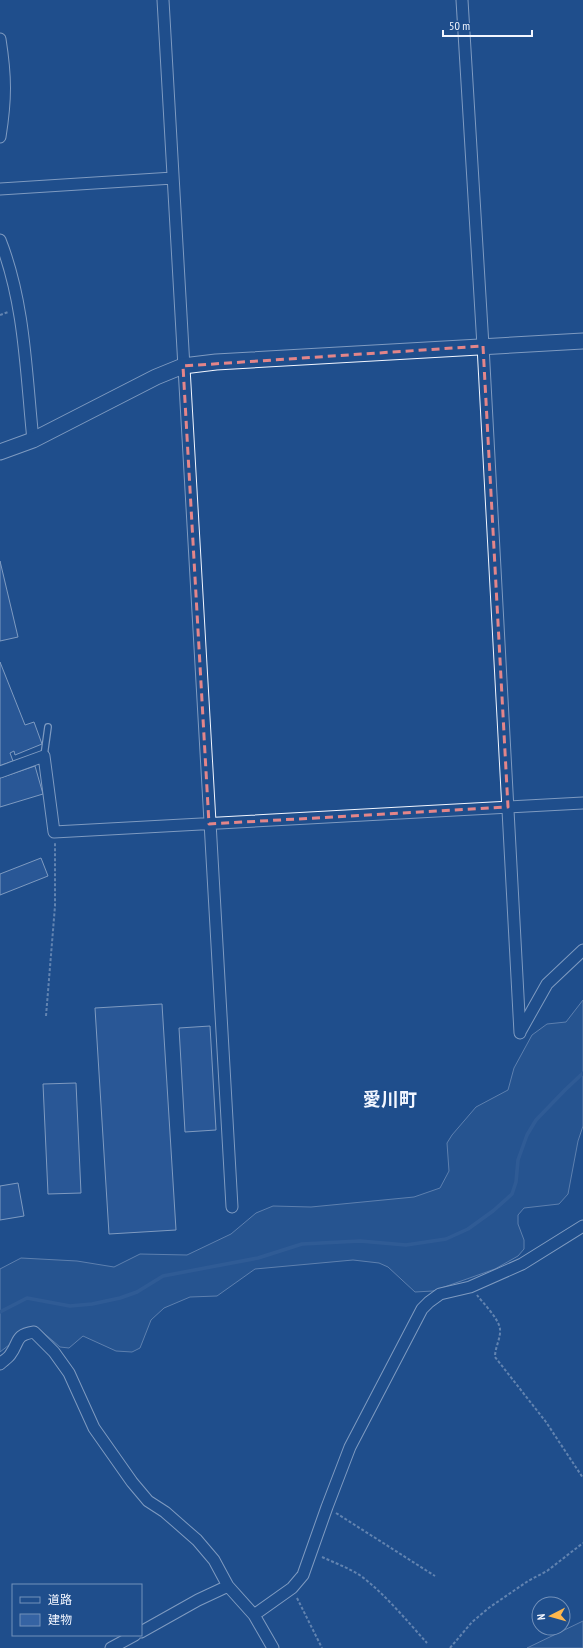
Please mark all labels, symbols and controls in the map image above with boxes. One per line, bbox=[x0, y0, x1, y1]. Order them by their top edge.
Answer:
scale bar bbox=[443, 12, 532, 38]
text: 50 m bbox=[449, 18, 470, 33]
district label: 愛川町 bbox=[363, 1088, 417, 1111]
legend bbox=[12, 1584, 142, 1636]
text: 道路 bbox=[48, 1592, 72, 1607]
north arrow bbox=[531, 1596, 571, 1636]
text: 建物 bbox=[48, 1612, 72, 1627]
text: N bbox=[534, 1613, 548, 1621]

